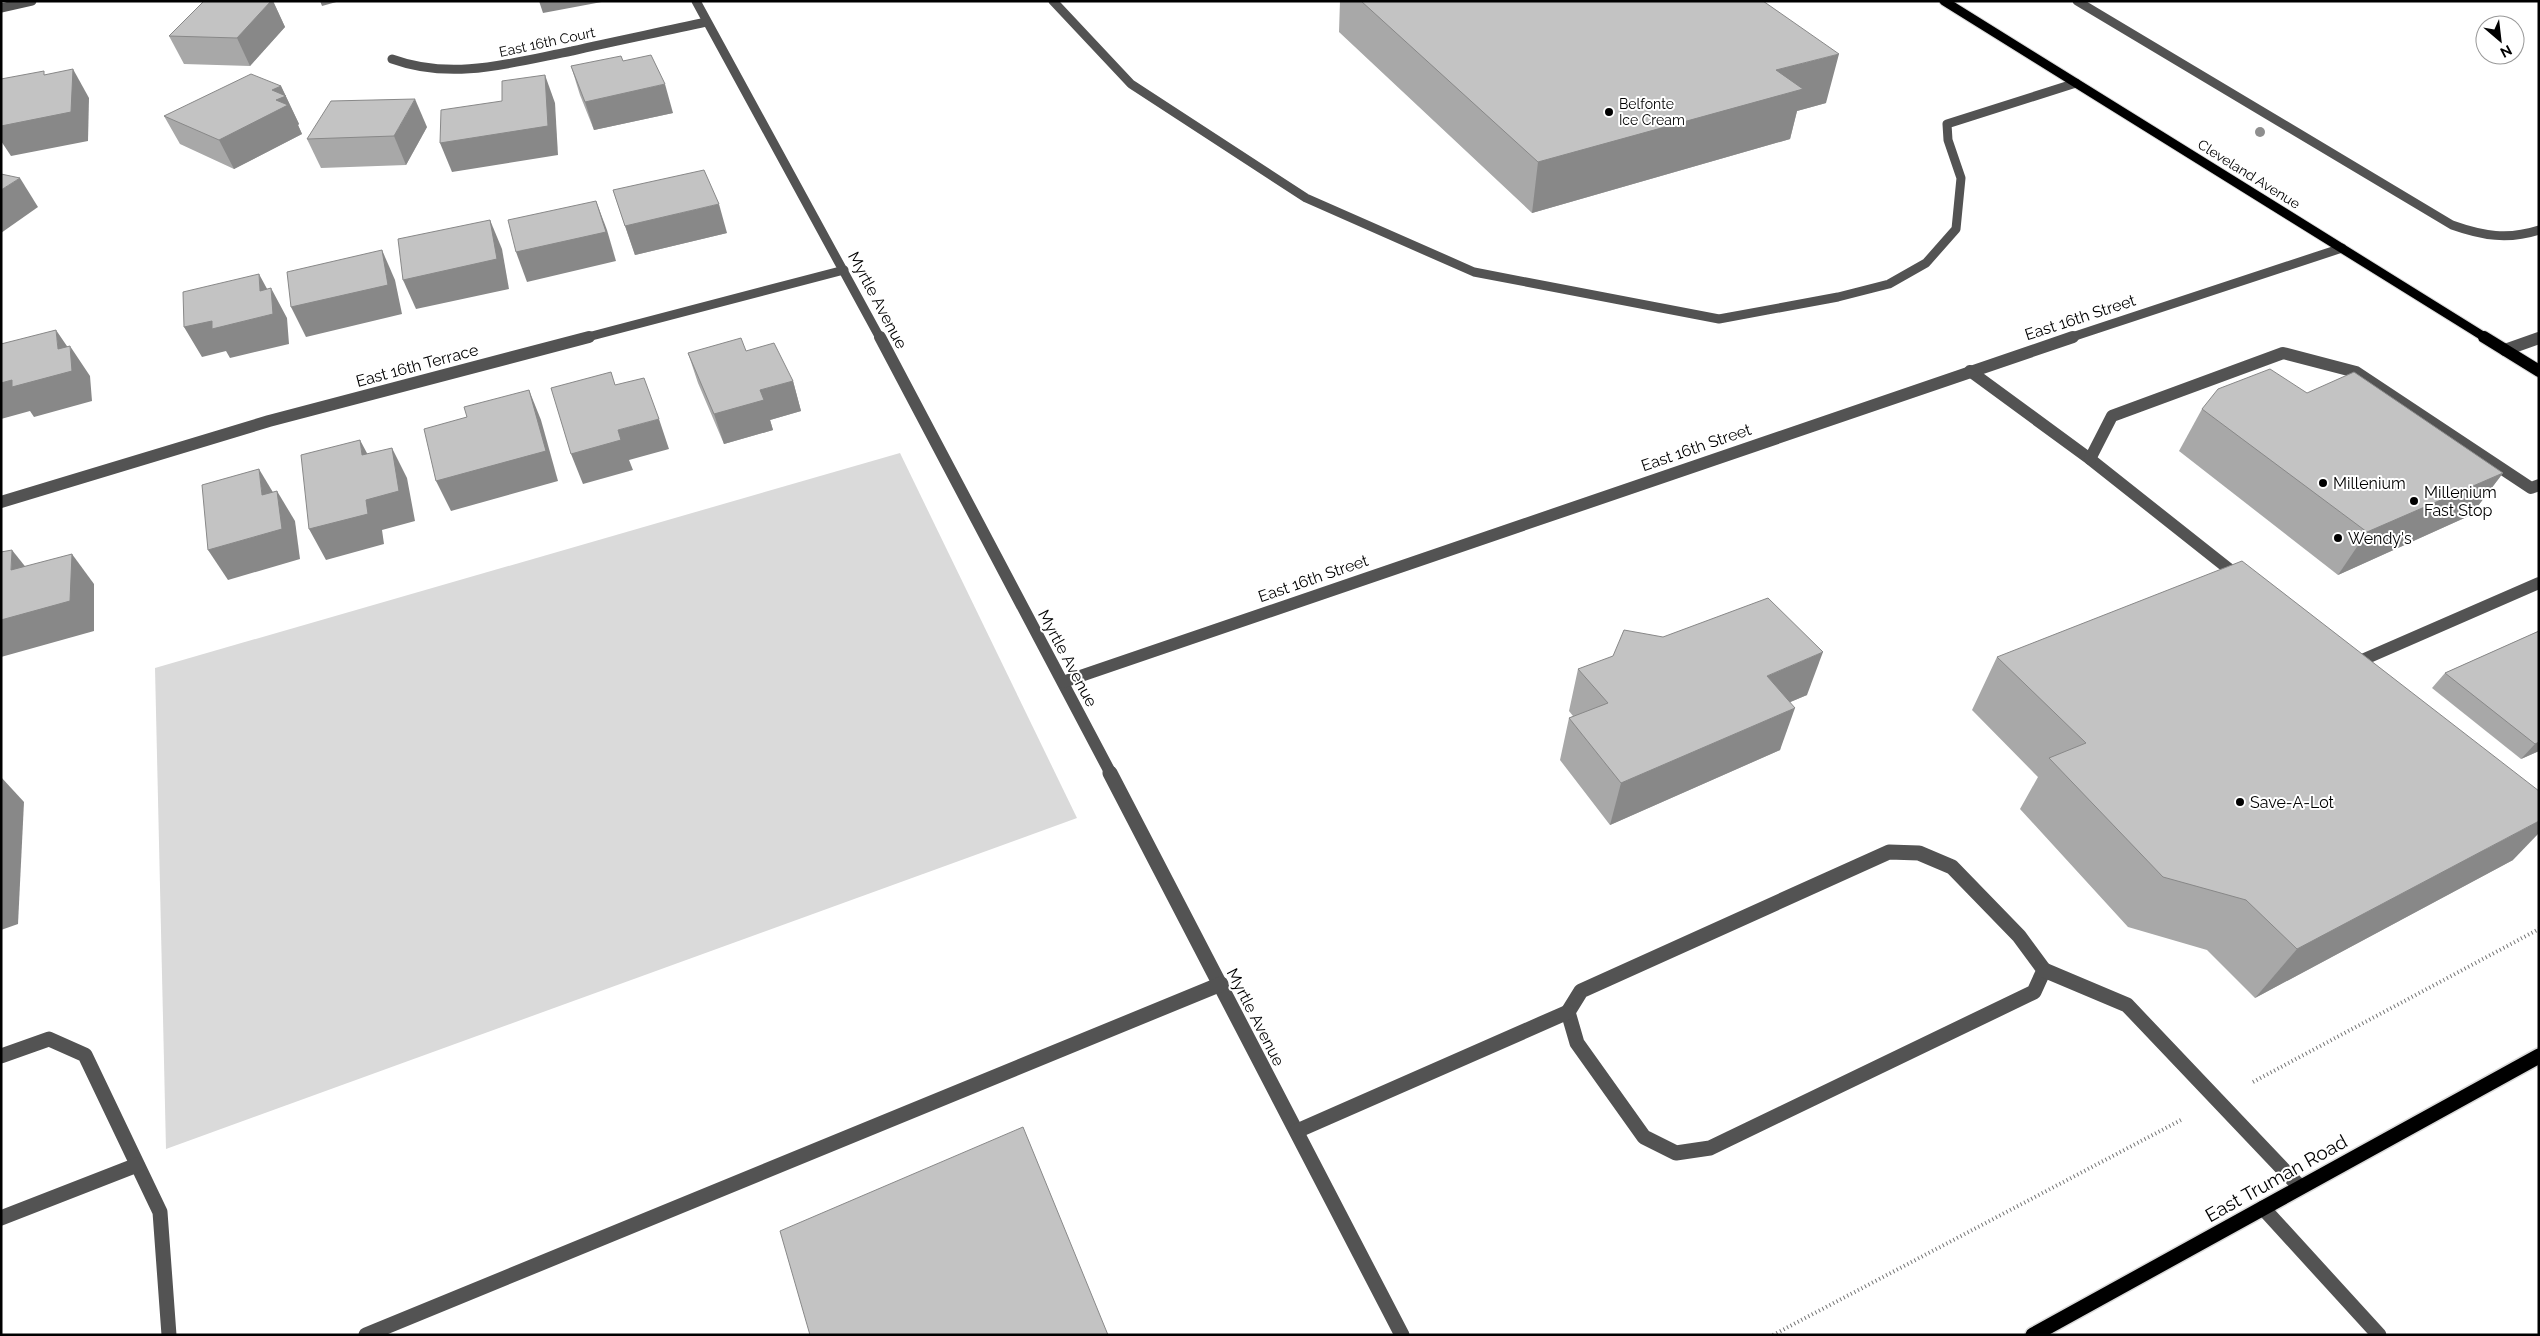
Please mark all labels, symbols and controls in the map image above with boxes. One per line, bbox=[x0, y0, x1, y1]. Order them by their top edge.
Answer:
north arrow bbox=[2475, 15, 2525, 65]
street label: East 16th Court bbox=[497, 24, 597, 60]
text: N bbox=[2498, 42, 2515, 61]
place label: Belfonte Ice Cream bbox=[1619, 96, 1685, 128]
marker: Belfonte Ice Cream bbox=[1603, 106, 1615, 118]
street label: Cleveland Avenue bbox=[2195, 136, 2303, 212]
street label: Myrtle Avenue bbox=[844, 248, 911, 352]
street label: East 16th Street bbox=[2022, 290, 2138, 344]
street label: East 16th Terrace bbox=[354, 340, 480, 391]
street label: East 16th Street bbox=[1639, 420, 1754, 475]
place label: Millenium bbox=[2333, 474, 2406, 493]
marker: Millenium bbox=[2317, 477, 2329, 489]
place label: Millenium Fast Stop bbox=[2424, 483, 2497, 520]
marker: Millenium Fast Stop bbox=[2408, 495, 2420, 507]
place label: Wendy's bbox=[2348, 529, 2412, 548]
marker: Wendy's bbox=[2332, 532, 2344, 544]
street label: East 16th Street bbox=[1256, 551, 1371, 606]
street label: Myrtle Avenue bbox=[1034, 606, 1101, 710]
place label: Save-A-Lot bbox=[2250, 793, 2335, 812]
marker: Save-A-Lot bbox=[2234, 796, 2246, 808]
street label: Myrtle Avenue bbox=[1223, 965, 1288, 1069]
street label: East Truman Road bbox=[2201, 1130, 2351, 1226]

